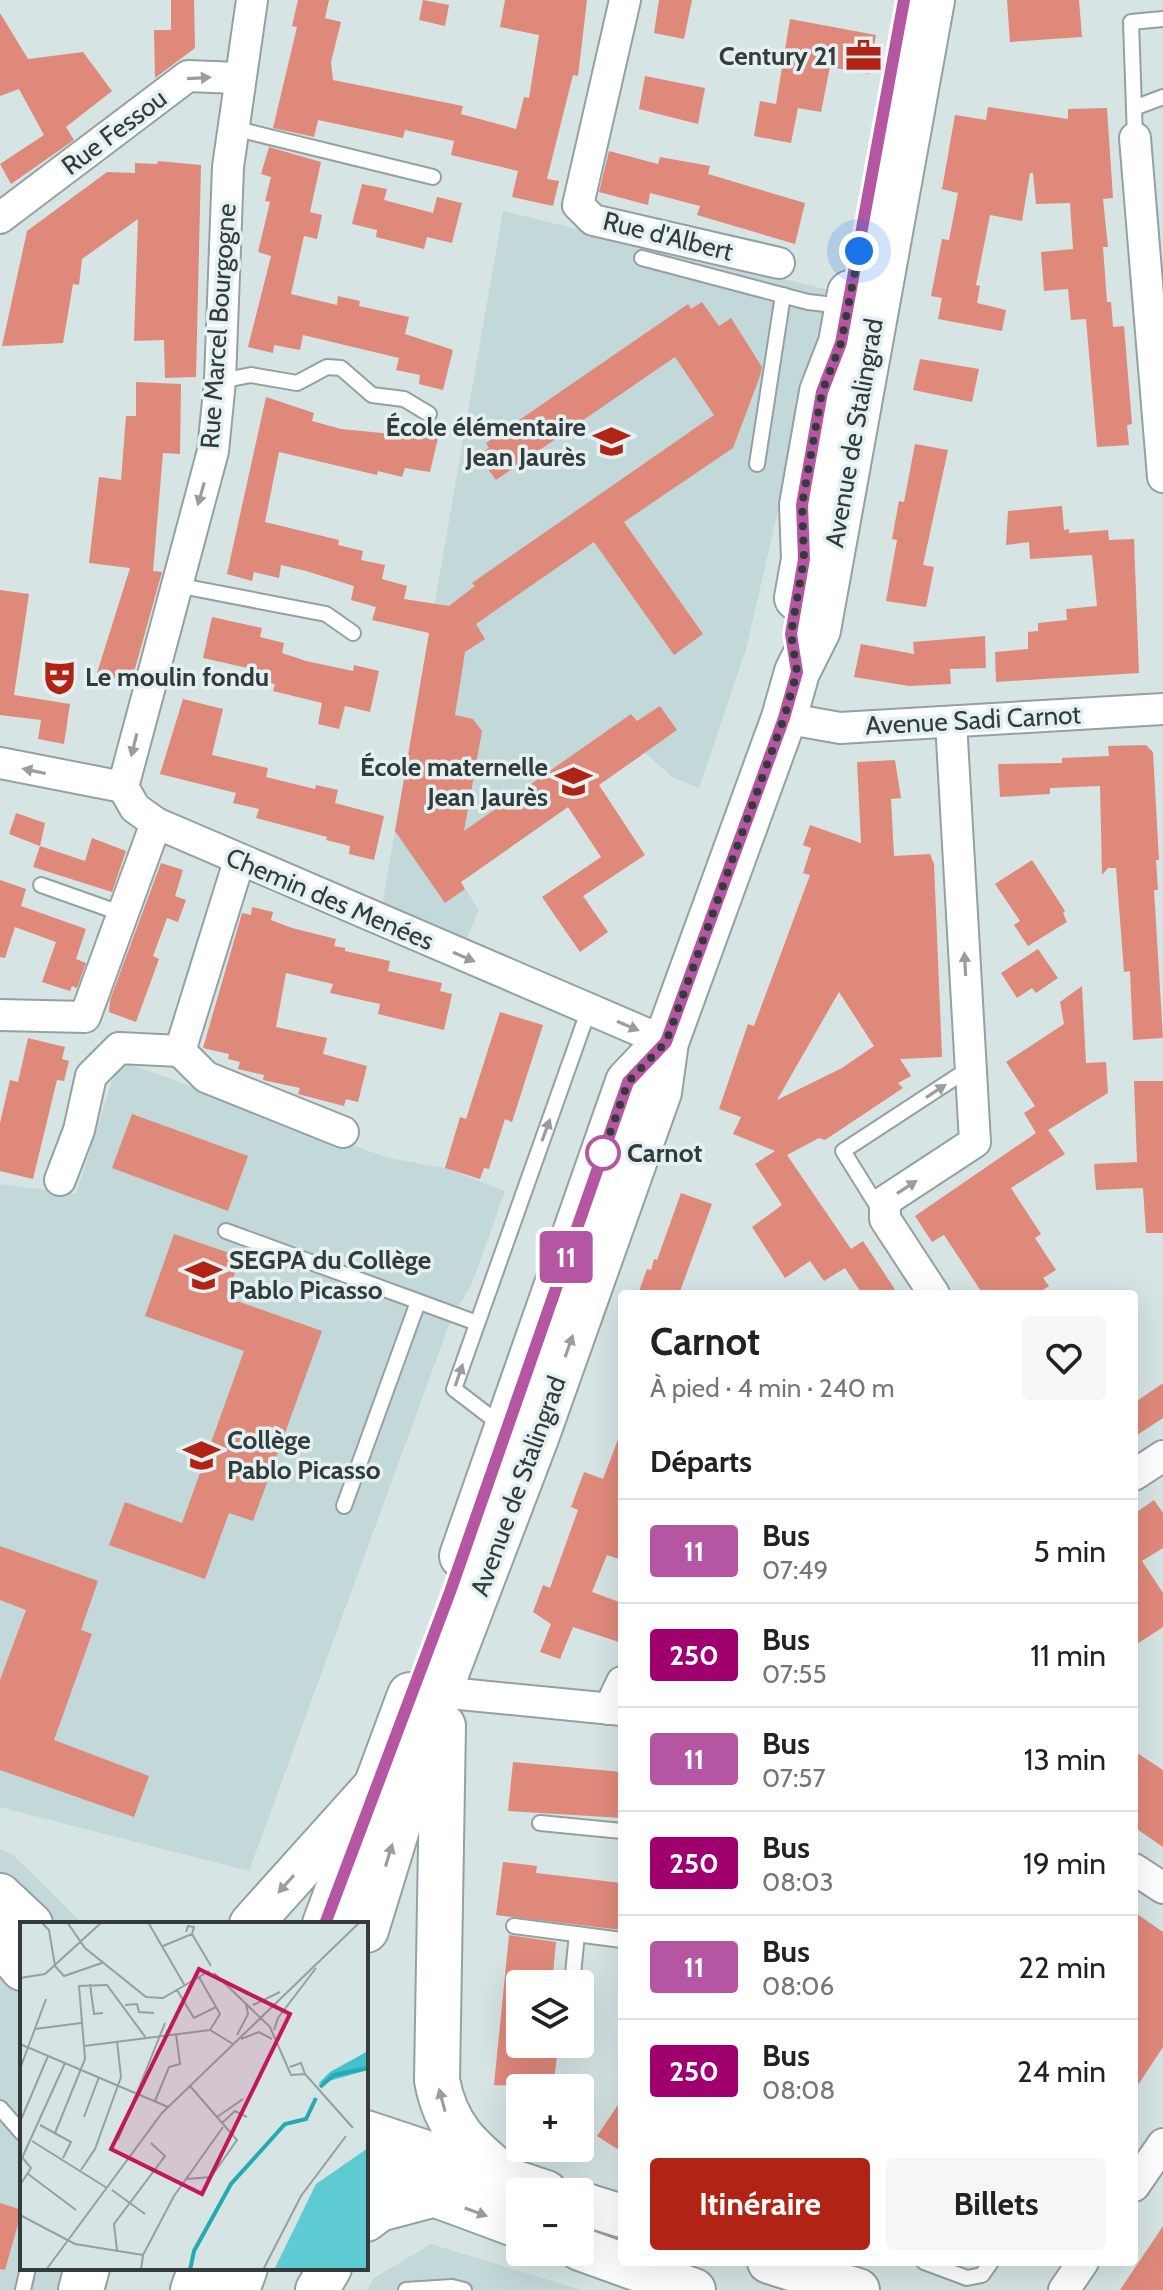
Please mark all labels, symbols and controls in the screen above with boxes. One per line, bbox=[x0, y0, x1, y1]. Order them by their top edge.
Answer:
office icon: Century 21 bbox=[844, 37, 882, 75]
place label: Century 21 bbox=[719, 40, 837, 72]
one-way arrow bbox=[187, 71, 213, 84]
street label: Rue Fessou bbox=[55, 82, 173, 182]
street label: Rue Marcel Bourgogne bbox=[193, 202, 243, 450]
street label: Rue d'Albert bbox=[600, 204, 736, 268]
your location bbox=[839, 231, 879, 271]
street label: Avenue de Stalingrad bbox=[818, 316, 890, 550]
place label: École élémentaire Jean Jaurès bbox=[385, 411, 586, 473]
school or university icon: École élémentaire Jean Jaurès bbox=[593, 423, 631, 461]
one-way arrow bbox=[194, 482, 207, 506]
theatre icon: Le moulin fondu bbox=[40, 658, 78, 696]
place label: Le moulin fondu bbox=[85, 661, 269, 693]
street label: Avenue Sadi Carnot bbox=[864, 698, 1082, 742]
one-way arrow bbox=[127, 733, 139, 758]
place label: École maternelle Jean Jaurès bbox=[360, 751, 548, 813]
school or university icon: École maternelle Jean Jaurès bbox=[555, 763, 593, 801]
one-way arrow bbox=[21, 764, 46, 776]
street label: Chemin des Menées bbox=[221, 841, 439, 957]
one-way arrow bbox=[453, 950, 476, 963]
one-way arrow bbox=[958, 951, 971, 976]
one-way arrow bbox=[616, 1019, 640, 1032]
one-way arrow bbox=[925, 1083, 946, 1098]
one-way arrow bbox=[540, 1118, 553, 1142]
marker: Carnot bbox=[586, 1136, 620, 1170]
place label: Carnot bbox=[627, 1137, 702, 1169]
one-way arrow bbox=[897, 1179, 918, 1194]
line badge: 11 bbox=[530, 1231, 602, 1283]
text: 11 bbox=[556, 1240, 576, 1274]
place label: SEGPA du Collège Pablo Picasso bbox=[229, 1244, 431, 1306]
school or university icon: SEGPA du Collège Pablo Picasso bbox=[184, 1256, 222, 1294]
button: heart bbox=[1022, 1316, 1106, 1400]
text: Carnot bbox=[650, 1318, 760, 1365]
one-way arrow bbox=[563, 1334, 575, 1358]
one-way arrow bbox=[453, 1363, 466, 1387]
street label: Avenue de Stalingrad bbox=[463, 1372, 573, 1600]
text: À pied · 4 min · 240 m bbox=[650, 1372, 895, 1404]
place label: Collège Pablo Picasso bbox=[227, 1424, 381, 1486]
school or university icon: Collège Pablo Picasso bbox=[182, 1436, 220, 1474]
text: Départs bbox=[650, 1443, 752, 1480]
text: Bus bbox=[762, 1517, 810, 1554]
text: 5 min bbox=[1034, 1533, 1106, 1570]
text: 11 bbox=[684, 1534, 704, 1568]
text: 07:49 bbox=[762, 1554, 828, 1586]
text: Bus bbox=[762, 1621, 810, 1658]
text: 11 min bbox=[1030, 1637, 1106, 1674]
text: 250 bbox=[669, 1638, 719, 1672]
text: 07:55 bbox=[762, 1658, 826, 1690]
text: Bus bbox=[762, 1725, 810, 1762]
text: 13 min bbox=[1024, 1741, 1106, 1778]
text: 11 bbox=[684, 1742, 704, 1776]
text: 07:57 bbox=[762, 1762, 826, 1794]
text: Bus bbox=[762, 1829, 810, 1866]
one-way arrow bbox=[383, 1843, 396, 1867]
text: 19 min bbox=[1023, 1845, 1106, 1882]
text: 250 bbox=[669, 1846, 719, 1880]
text: 08:03 bbox=[762, 1866, 834, 1898]
one-way arrow bbox=[278, 1874, 295, 1894]
inset map bbox=[20, 1922, 368, 2270]
text: Bus bbox=[762, 1933, 810, 1970]
text: 22 min bbox=[1018, 1949, 1106, 1986]
text: 11 bbox=[684, 1950, 704, 1984]
map controls bbox=[506, 1970, 594, 2266]
button: layers bbox=[506, 1970, 594, 2058]
text: 08:06 bbox=[762, 1970, 834, 2002]
text: Bus bbox=[762, 2037, 810, 2074]
text: 24 min bbox=[1017, 2053, 1106, 2090]
text: 250 bbox=[669, 2054, 719, 2088]
button: + bbox=[506, 2074, 594, 2162]
text: 08:08 bbox=[762, 2074, 835, 2106]
one-way arrow bbox=[436, 2088, 448, 2113]
button: Itinéraire bbox=[650, 2158, 870, 2250]
button: Billets bbox=[886, 2158, 1106, 2250]
button: − bbox=[506, 2178, 594, 2266]
one-way arrow bbox=[464, 2206, 488, 2218]

